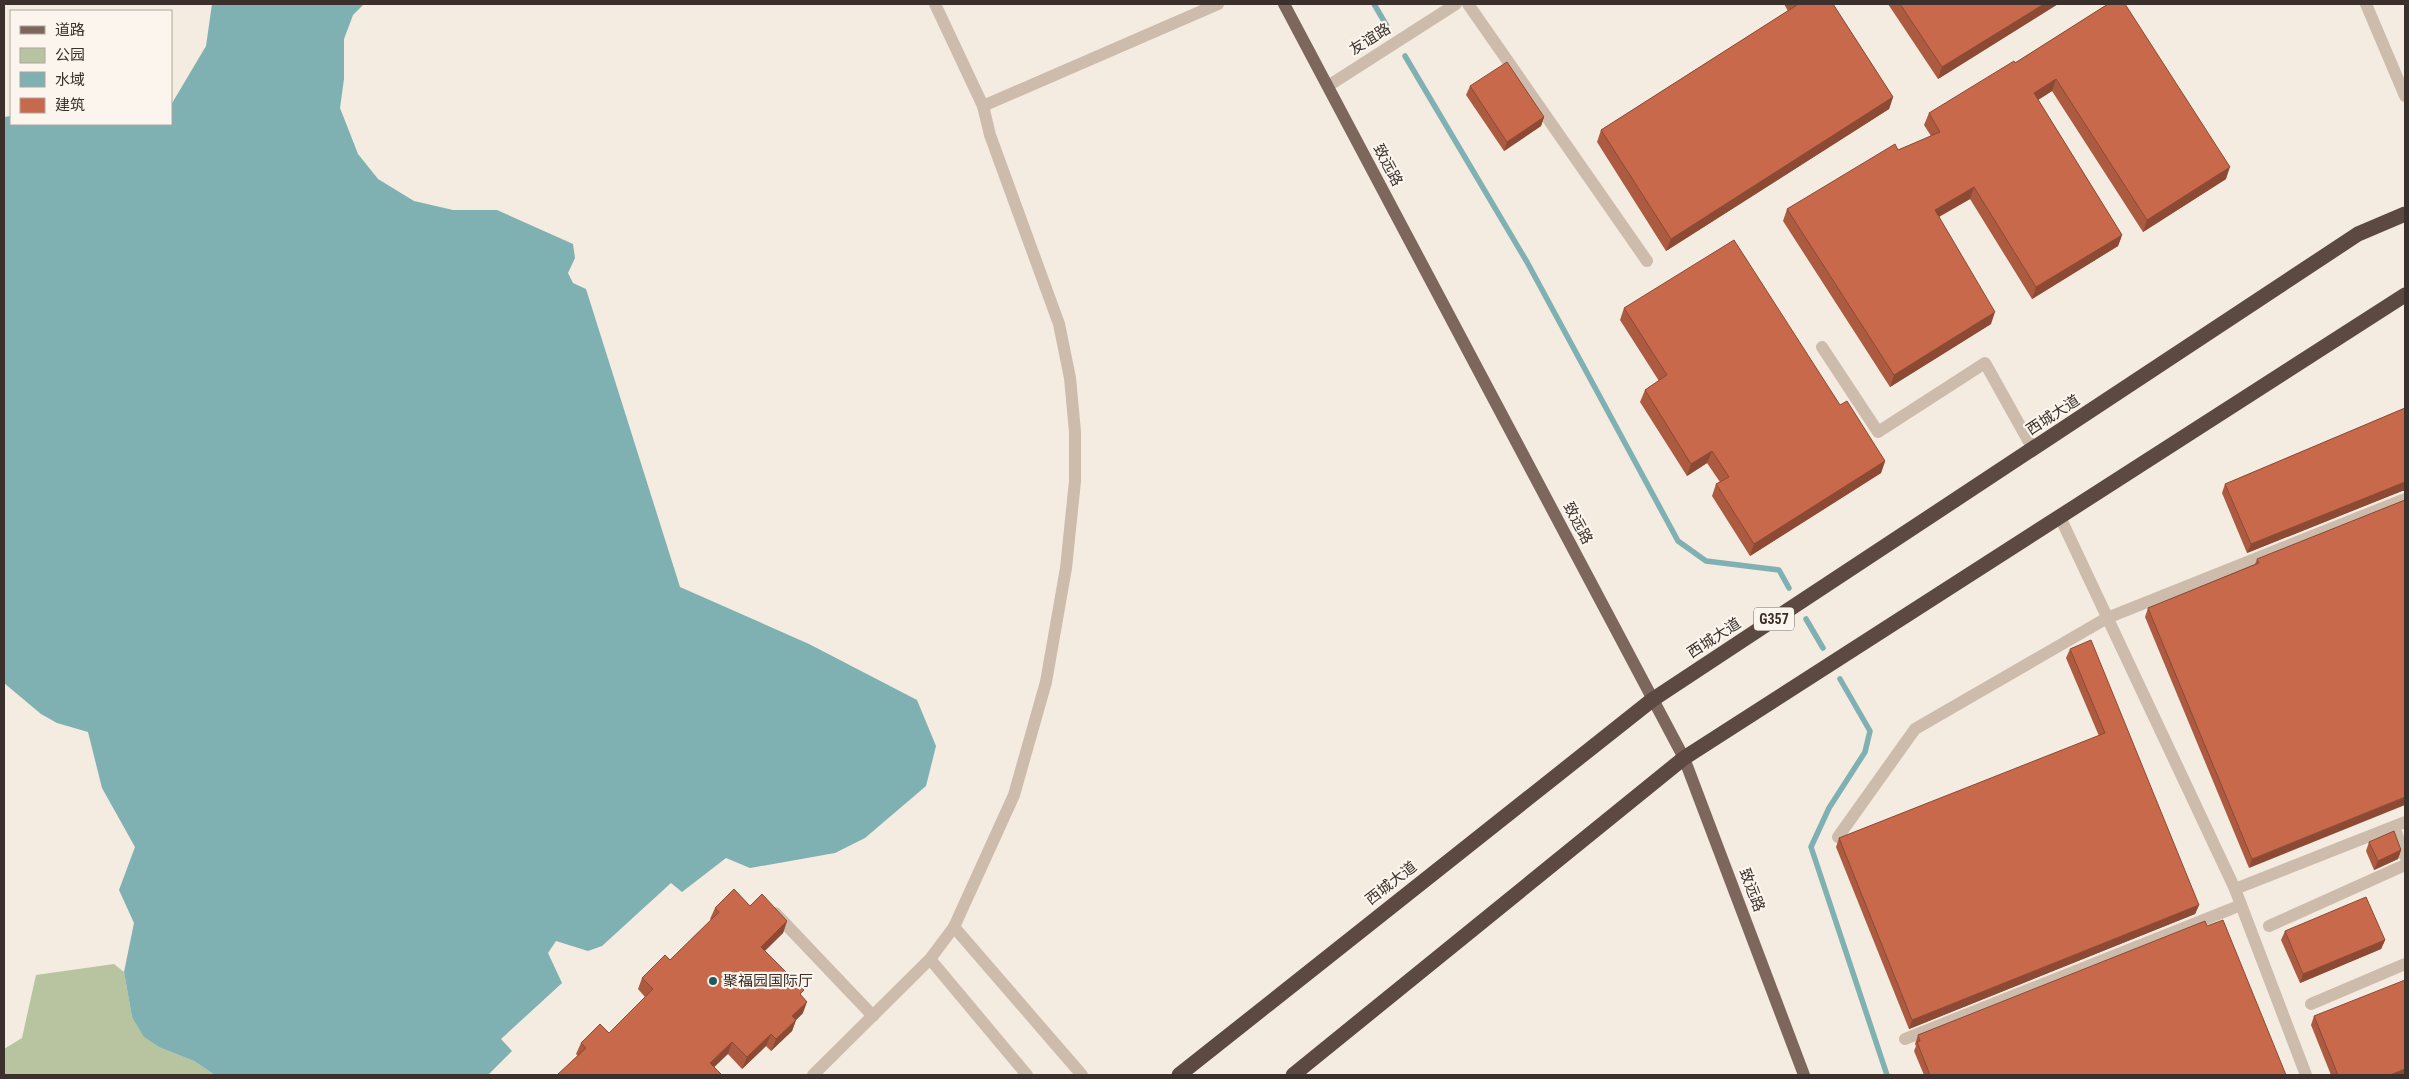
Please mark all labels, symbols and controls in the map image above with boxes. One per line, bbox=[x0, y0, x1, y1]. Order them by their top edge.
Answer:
legend bbox=[10, 10, 172, 125]
street label: 友谊路 bbox=[1346, 19, 1394, 59]
text: 道路 bbox=[55, 21, 85, 39]
text: 公园 bbox=[55, 46, 85, 64]
text: 水域 bbox=[55, 71, 85, 89]
text: 建筑 bbox=[55, 96, 85, 114]
street label: 致远路 bbox=[1369, 141, 1407, 189]
street label: 西城大道 bbox=[2023, 391, 2083, 439]
street label: 致远路 bbox=[1559, 499, 1597, 547]
road number: G357 bbox=[1754, 608, 1794, 630]
street label: 西城大道 bbox=[1684, 614, 1744, 662]
street label: 西城大道 bbox=[1362, 857, 1420, 909]
street label: 致远路 bbox=[1736, 866, 1768, 914]
place label: 聚福园国际厅 bbox=[723, 972, 813, 990]
marker: 聚福园国际厅 bbox=[707, 975, 719, 987]

